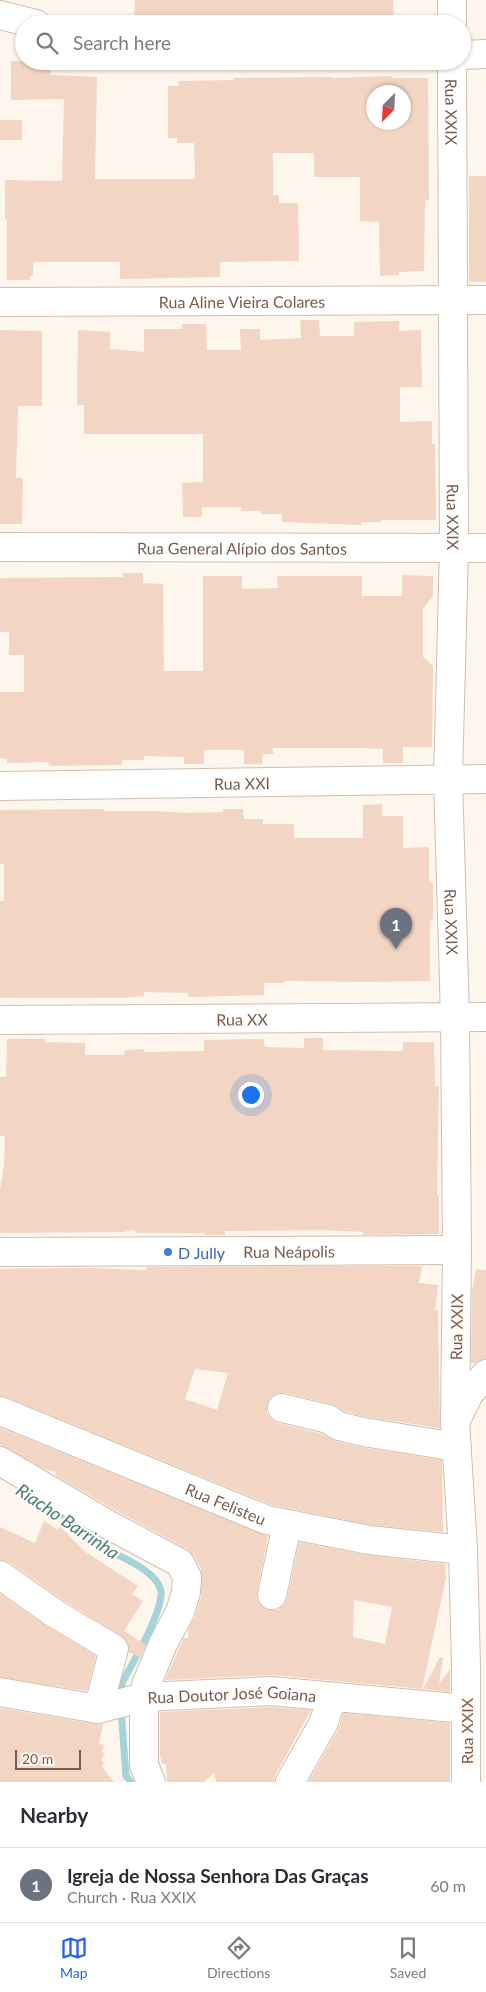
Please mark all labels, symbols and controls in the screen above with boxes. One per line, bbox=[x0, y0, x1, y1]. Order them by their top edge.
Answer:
search box bbox=[15, 15, 471, 70]
icon: search bbox=[33, 29, 61, 57]
text: Search here bbox=[73, 31, 171, 54]
street label: Rua XXIX bbox=[443, 79, 462, 146]
north arrow bbox=[366, 85, 411, 130]
street label: Rua Aline Vieira Colares bbox=[159, 291, 325, 311]
street label: Rua XXIX bbox=[444, 484, 464, 551]
street label: Rua General Alípio dos Santos bbox=[137, 538, 347, 557]
street label: Rua XXI bbox=[214, 773, 270, 792]
street label: Rua XXIX bbox=[442, 888, 463, 956]
pin: 1 bbox=[380, 908, 412, 949]
street label: Rua XX bbox=[216, 1009, 268, 1028]
your location bbox=[238, 1082, 264, 1108]
street label: Rua Neápolis bbox=[243, 1241, 335, 1260]
place label: D Jully bbox=[178, 1243, 226, 1262]
marker: D Jully bbox=[162, 1246, 174, 1258]
street label: Rua XXIX bbox=[446, 1293, 466, 1360]
water label: Riacho Barrinha bbox=[12, 1478, 124, 1564]
street label: Rua Felisteu bbox=[183, 1478, 269, 1528]
street label: Rua Doutor José Goiana bbox=[147, 1681, 317, 1706]
street label: Rua XXIX bbox=[457, 1697, 476, 1764]
scale bar bbox=[15, 1747, 81, 1770]
text: 20 m bbox=[22, 1750, 53, 1767]
text: Nearby bbox=[20, 1802, 88, 1827]
text: Igreja de Nossa Senhora Das Graças bbox=[67, 1864, 369, 1887]
text: 1 bbox=[31, 1876, 41, 1895]
text: 60 m bbox=[430, 1876, 466, 1895]
text: Church · Rua XXIX bbox=[67, 1887, 196, 1906]
tab: Map bbox=[60, 1934, 88, 1981]
tab: Directions bbox=[207, 1934, 270, 1981]
tab: Saved bbox=[390, 1934, 426, 1981]

